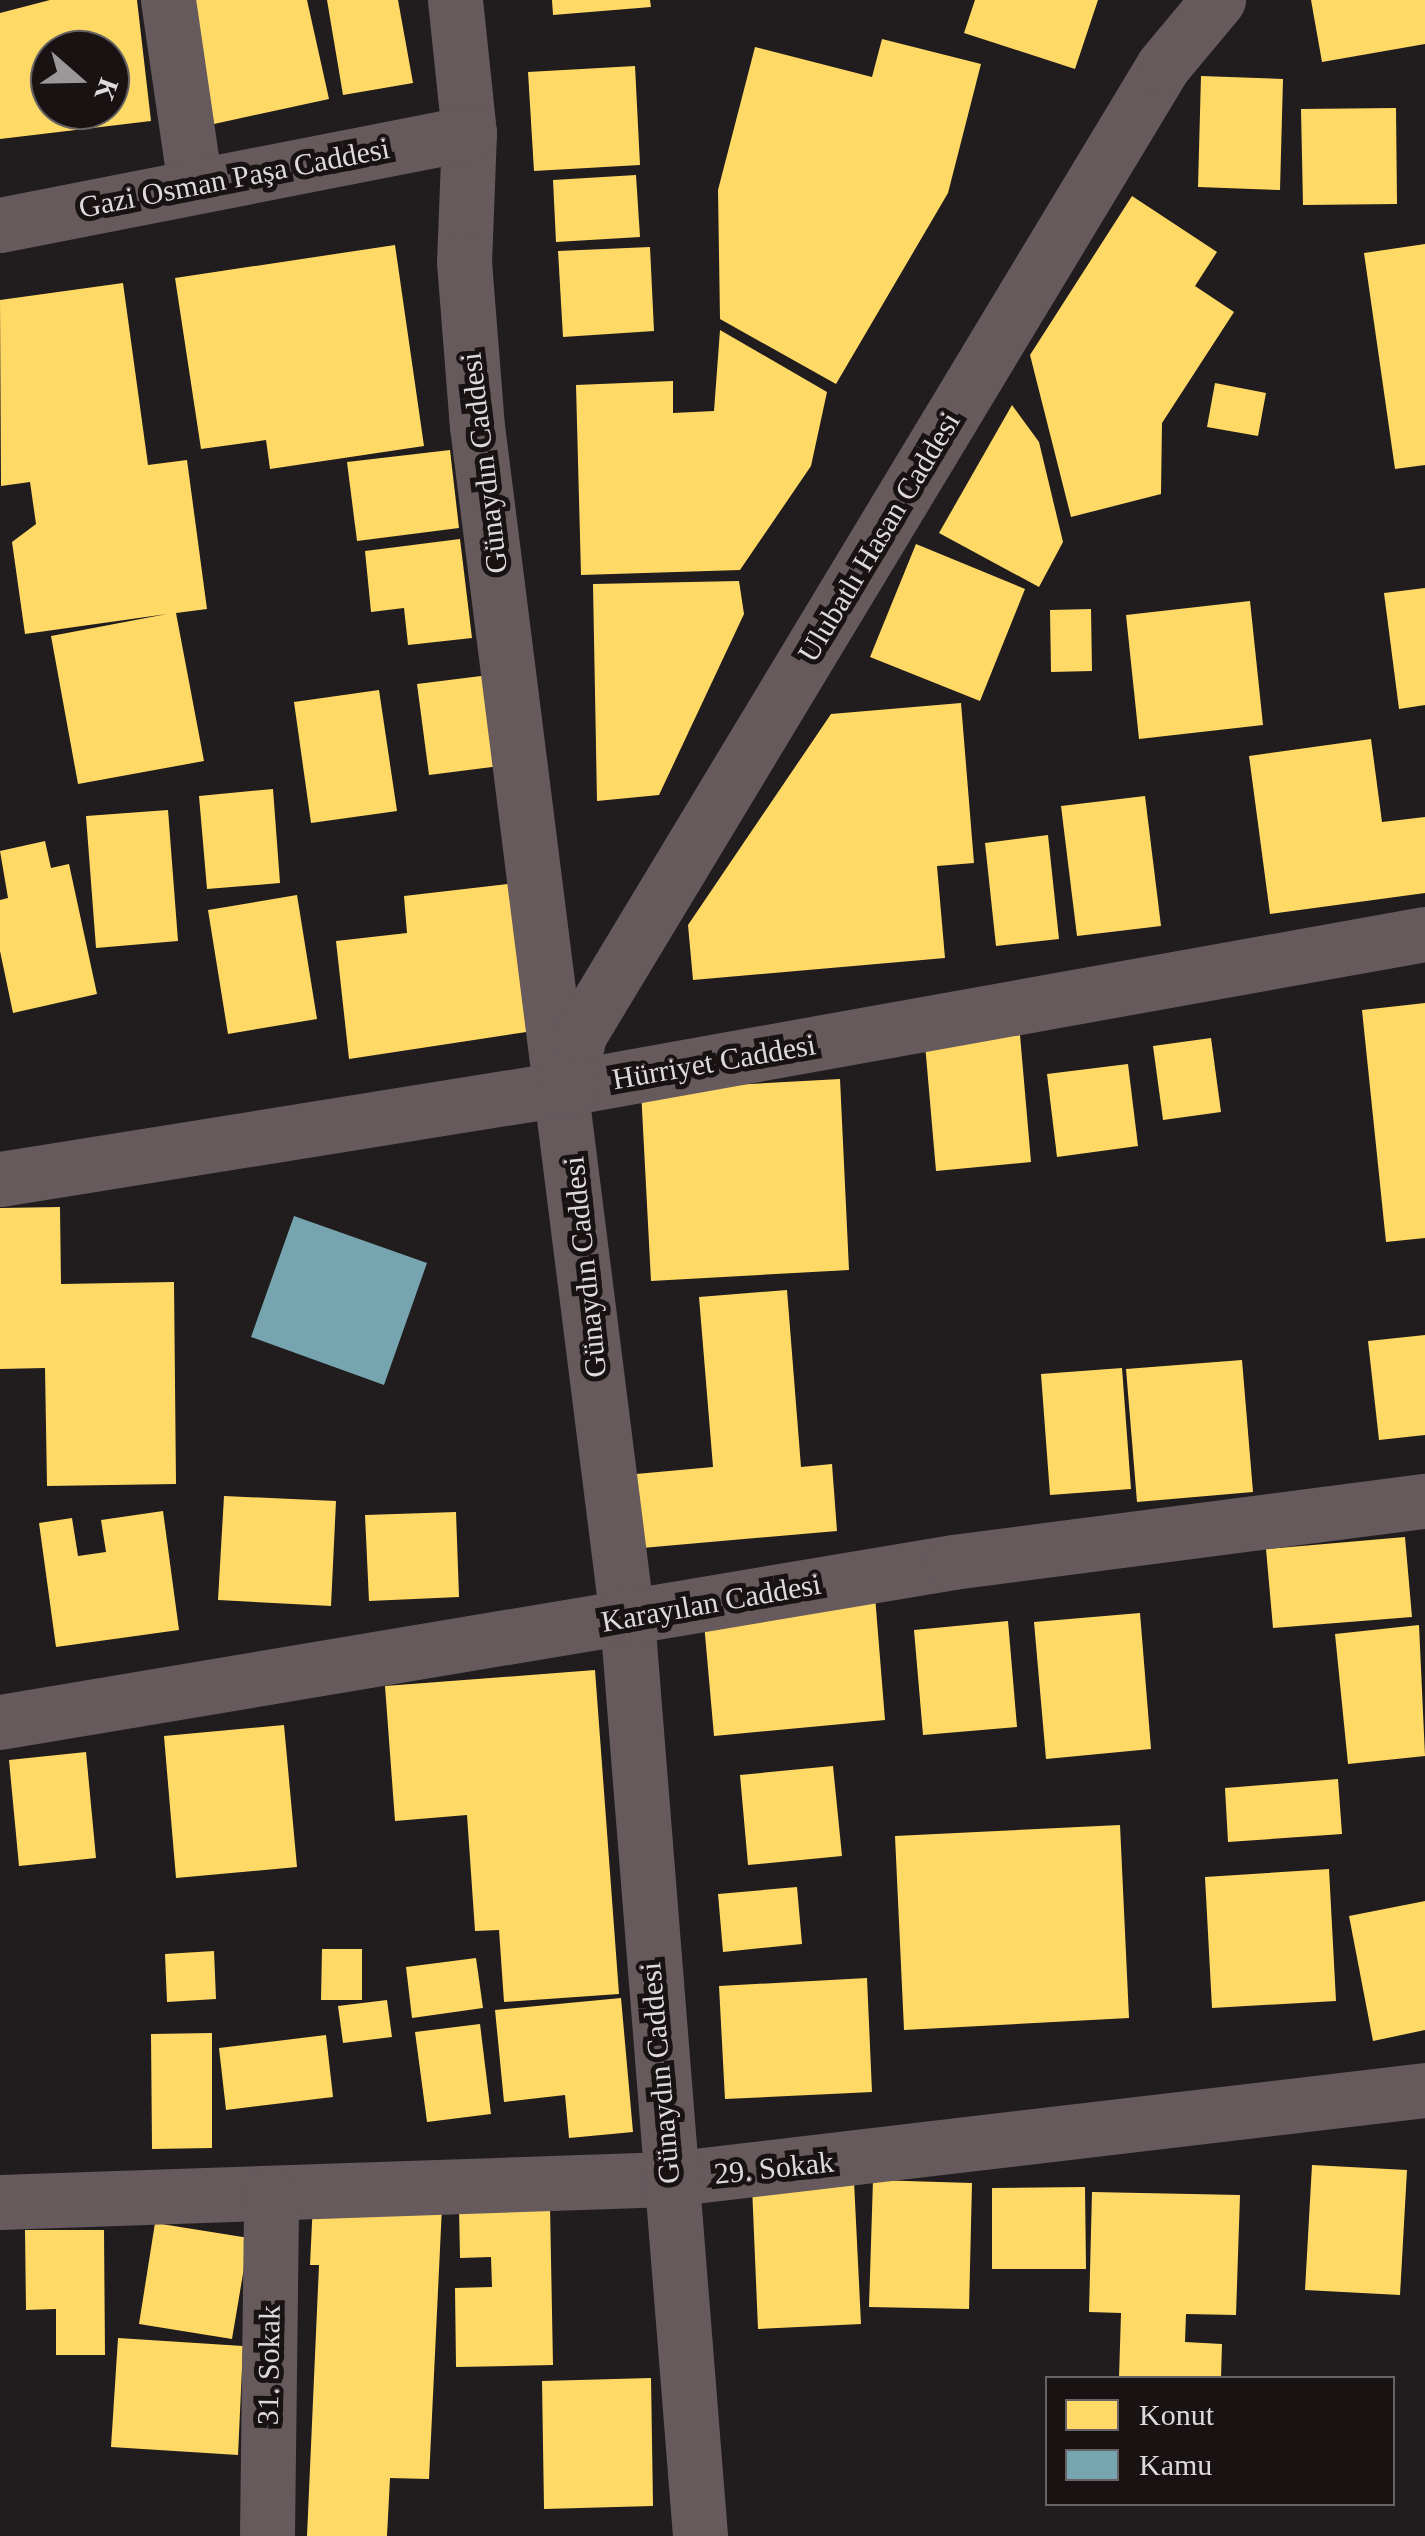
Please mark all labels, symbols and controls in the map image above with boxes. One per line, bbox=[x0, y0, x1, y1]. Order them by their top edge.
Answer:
north arrow bbox=[30, 30, 130, 130]
text: K bbox=[88, 74, 125, 105]
street label: Gazi Osman Paşa Caddesi bbox=[76, 130, 392, 226]
street label: Günaydın Caddesi bbox=[453, 350, 515, 576]
street label: Ulubatlı Hasan Caddesi bbox=[790, 406, 968, 668]
street label: Hürriyet Caddesi bbox=[610, 1026, 818, 1098]
street label: Günaydın Caddesi bbox=[555, 1154, 615, 1380]
street label: Karayılan Caddesi bbox=[598, 1566, 824, 1640]
street label: Günaydın Caddesi bbox=[632, 1961, 688, 2185]
street label: 29. Sokak bbox=[712, 2144, 836, 2192]
street label: 31. Sokak bbox=[250, 2305, 288, 2425]
legend bbox=[1045, 2376, 1395, 2506]
text: Konut bbox=[1139, 2398, 1214, 2431]
text: Kamu bbox=[1139, 2448, 1212, 2481]

